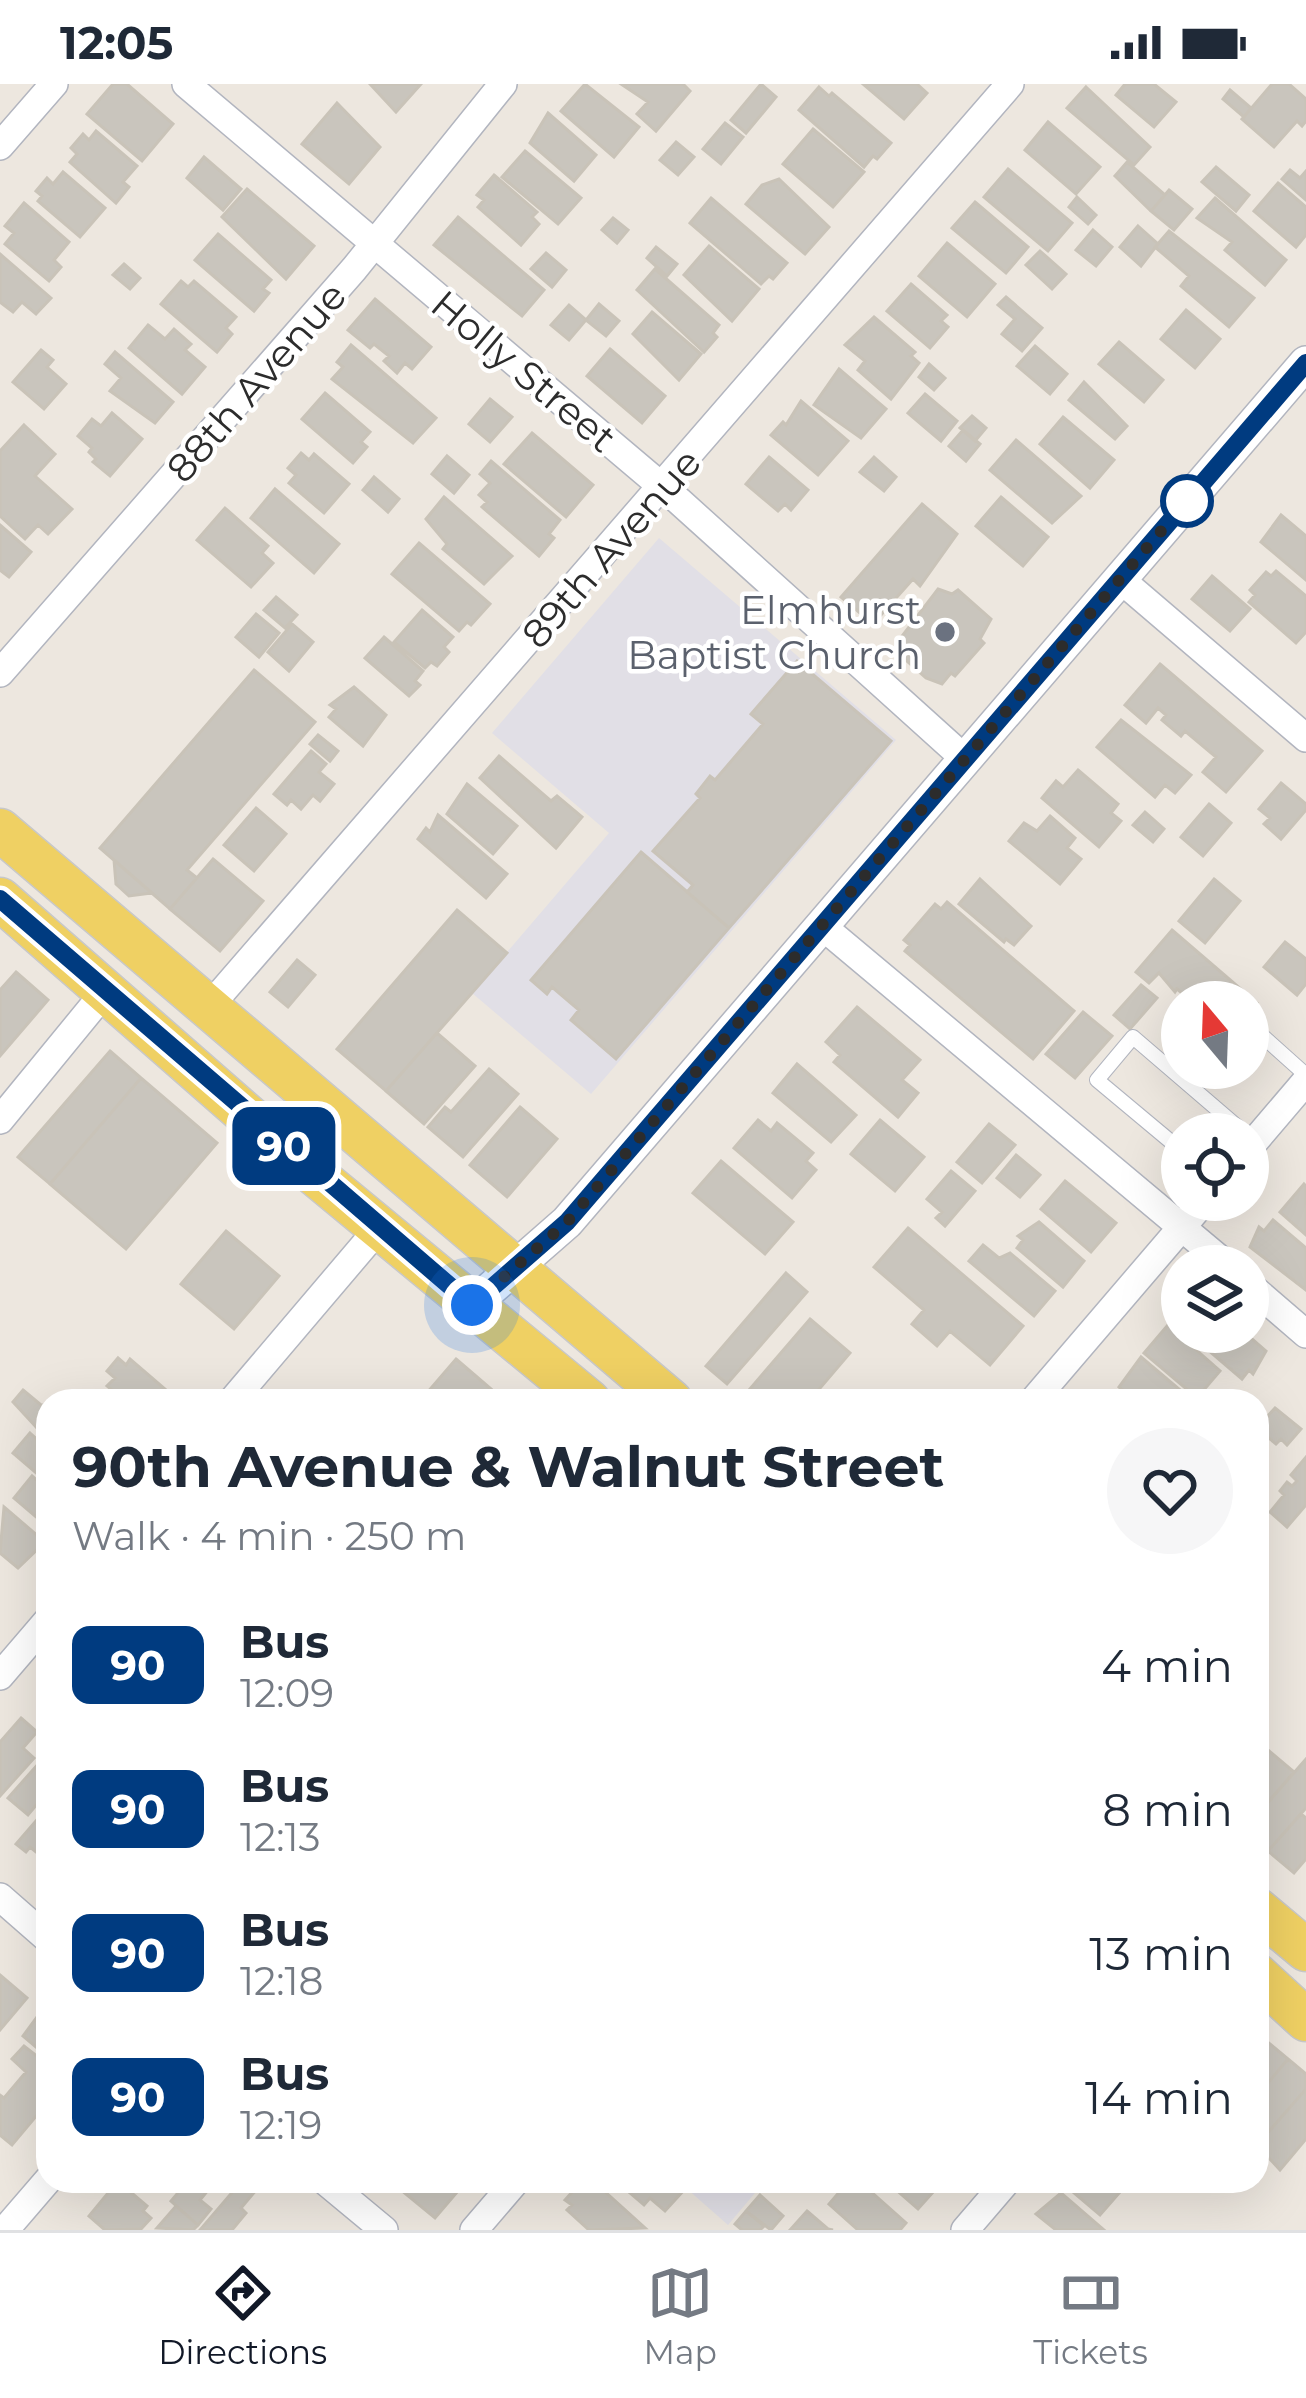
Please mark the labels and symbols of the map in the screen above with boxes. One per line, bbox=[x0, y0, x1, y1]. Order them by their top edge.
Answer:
street label: 88th Avenue bbox=[156, 272, 356, 492]
street label: Holly Street bbox=[422, 280, 626, 462]
street label: 89th Avenue bbox=[511, 438, 711, 658]
unlabelled marker bbox=[1162, 476, 1212, 526]
place label: Elmhurst Baptist Church bbox=[627, 586, 921, 679]
marker: Elmhurst Baptist Church bbox=[932, 619, 958, 645]
north arrow bbox=[1161, 981, 1269, 1089]
line badge: 90 bbox=[230, 1107, 338, 1185]
your location bbox=[442, 1275, 502, 1335]

